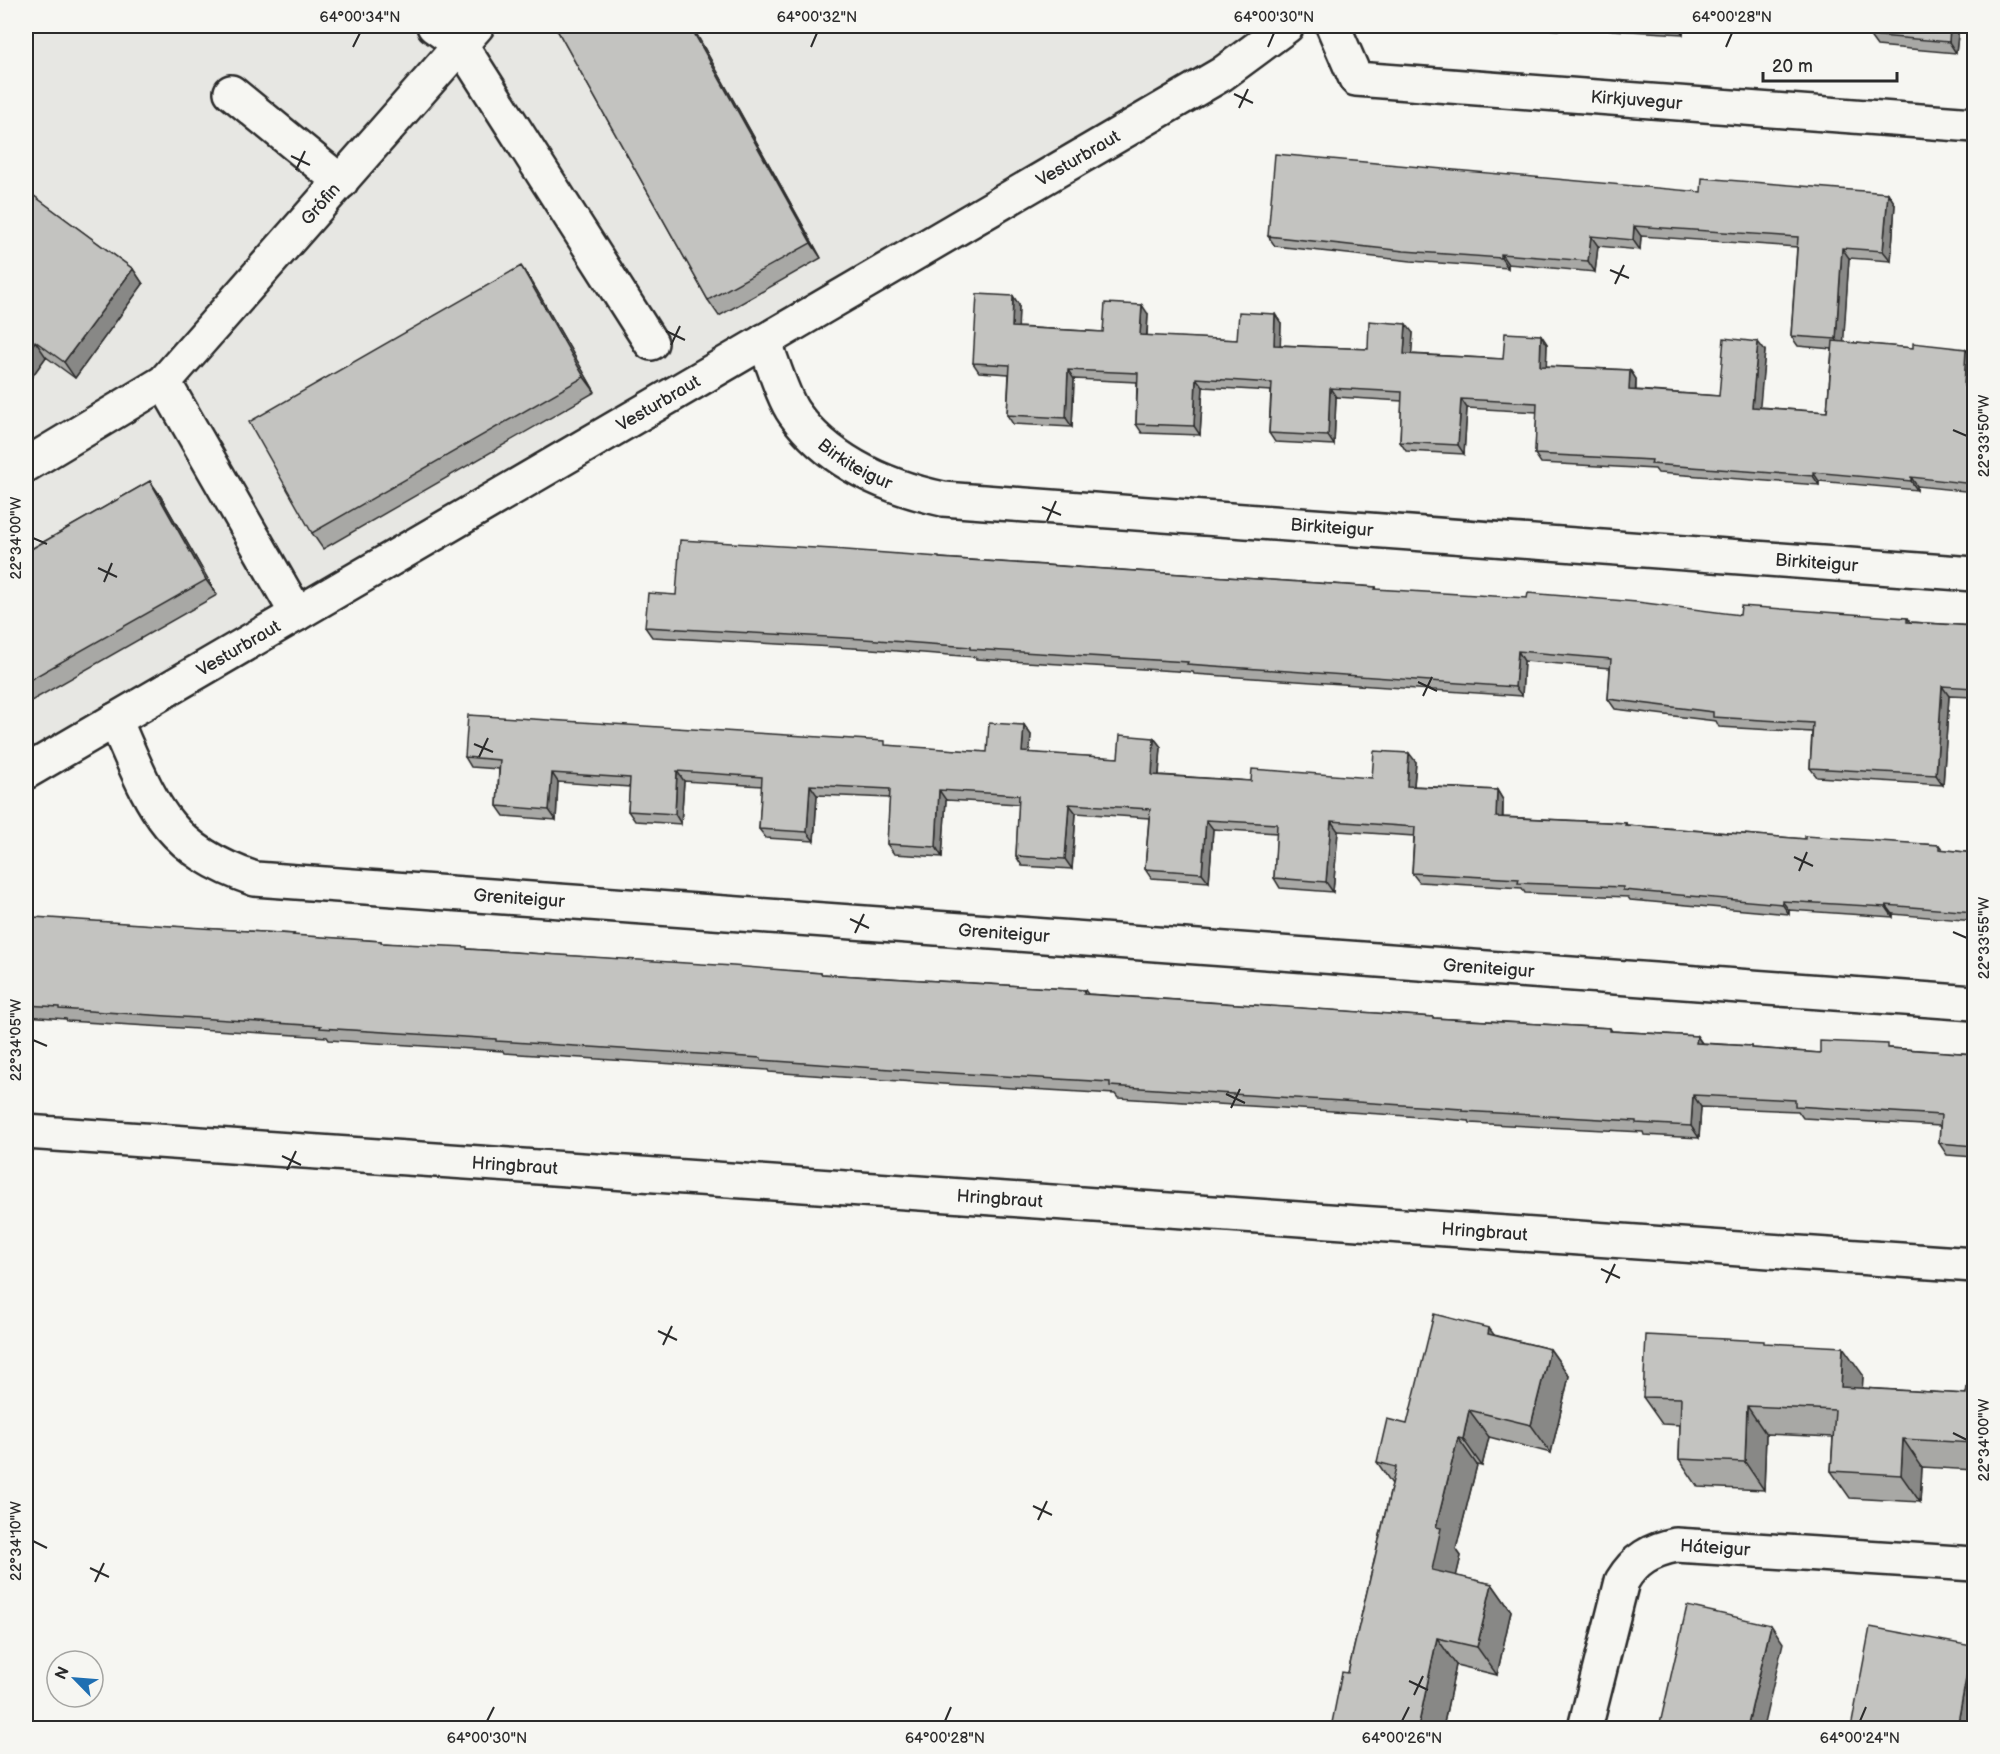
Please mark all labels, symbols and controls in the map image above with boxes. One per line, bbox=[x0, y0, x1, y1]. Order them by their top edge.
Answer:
text: 64°00'34"N bbox=[320, 8, 400, 27]
text: 64°00'32"N bbox=[777, 8, 857, 27]
text: 64°00'30"N bbox=[1234, 8, 1314, 27]
text: 64°00'28"N bbox=[1692, 8, 1772, 27]
scale bar bbox=[1763, 45, 1896, 83]
text: 20 m bbox=[1772, 56, 1813, 77]
street label: Kirkjuvegur bbox=[1590, 86, 1684, 114]
street label: Vesturbraut bbox=[1032, 125, 1124, 191]
street label: Grófin bbox=[296, 179, 344, 229]
street label: Vesturbraut bbox=[613, 370, 704, 436]
text: 22°33'50"W bbox=[1975, 394, 1994, 477]
street label: Birkiteigur bbox=[814, 434, 896, 494]
text: 22°34'00"W bbox=[7, 496, 26, 579]
street label: Birkiteigur bbox=[1290, 514, 1374, 541]
street label: Birkiteigur bbox=[1774, 549, 1859, 576]
street label: Vesturbraut bbox=[193, 615, 284, 681]
street label: Greniteigur bbox=[473, 884, 566, 912]
text: 22°33'55"W bbox=[1975, 896, 1994, 979]
street label: Greniteigur bbox=[957, 919, 1051, 947]
street label: Greniteigur bbox=[1442, 954, 1535, 982]
text: 22°34'05"W bbox=[7, 998, 26, 1081]
street label: Hringbraut bbox=[471, 1152, 559, 1179]
street label: Hringbraut bbox=[956, 1185, 1044, 1212]
street label: Hringbraut bbox=[1441, 1218, 1529, 1245]
text: 22°34'00"W bbox=[1975, 1398, 1994, 1481]
text: 22°34'10"W bbox=[7, 1501, 26, 1581]
street label: Háteigur bbox=[1679, 1535, 1751, 1560]
north arrow bbox=[45, 1649, 105, 1709]
text: N bbox=[52, 1664, 74, 1683]
text: 64°00'30"N bbox=[447, 1729, 527, 1748]
text: 64°00'28"N bbox=[905, 1729, 985, 1748]
text: 64°00'26"N bbox=[1362, 1729, 1442, 1748]
text: 64°00'24"N bbox=[1820, 1729, 1900, 1748]

